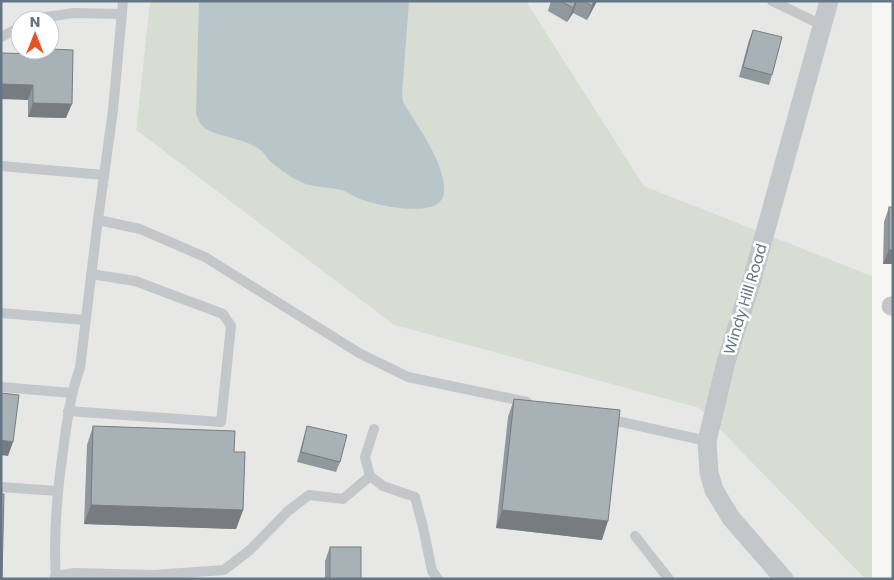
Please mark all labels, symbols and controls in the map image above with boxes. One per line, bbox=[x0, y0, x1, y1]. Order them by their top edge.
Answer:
north arrow bbox=[10, 10, 60, 60]
text: N bbox=[30, 12, 40, 32]
street label: Windy Hill Road bbox=[718, 241, 772, 357]

